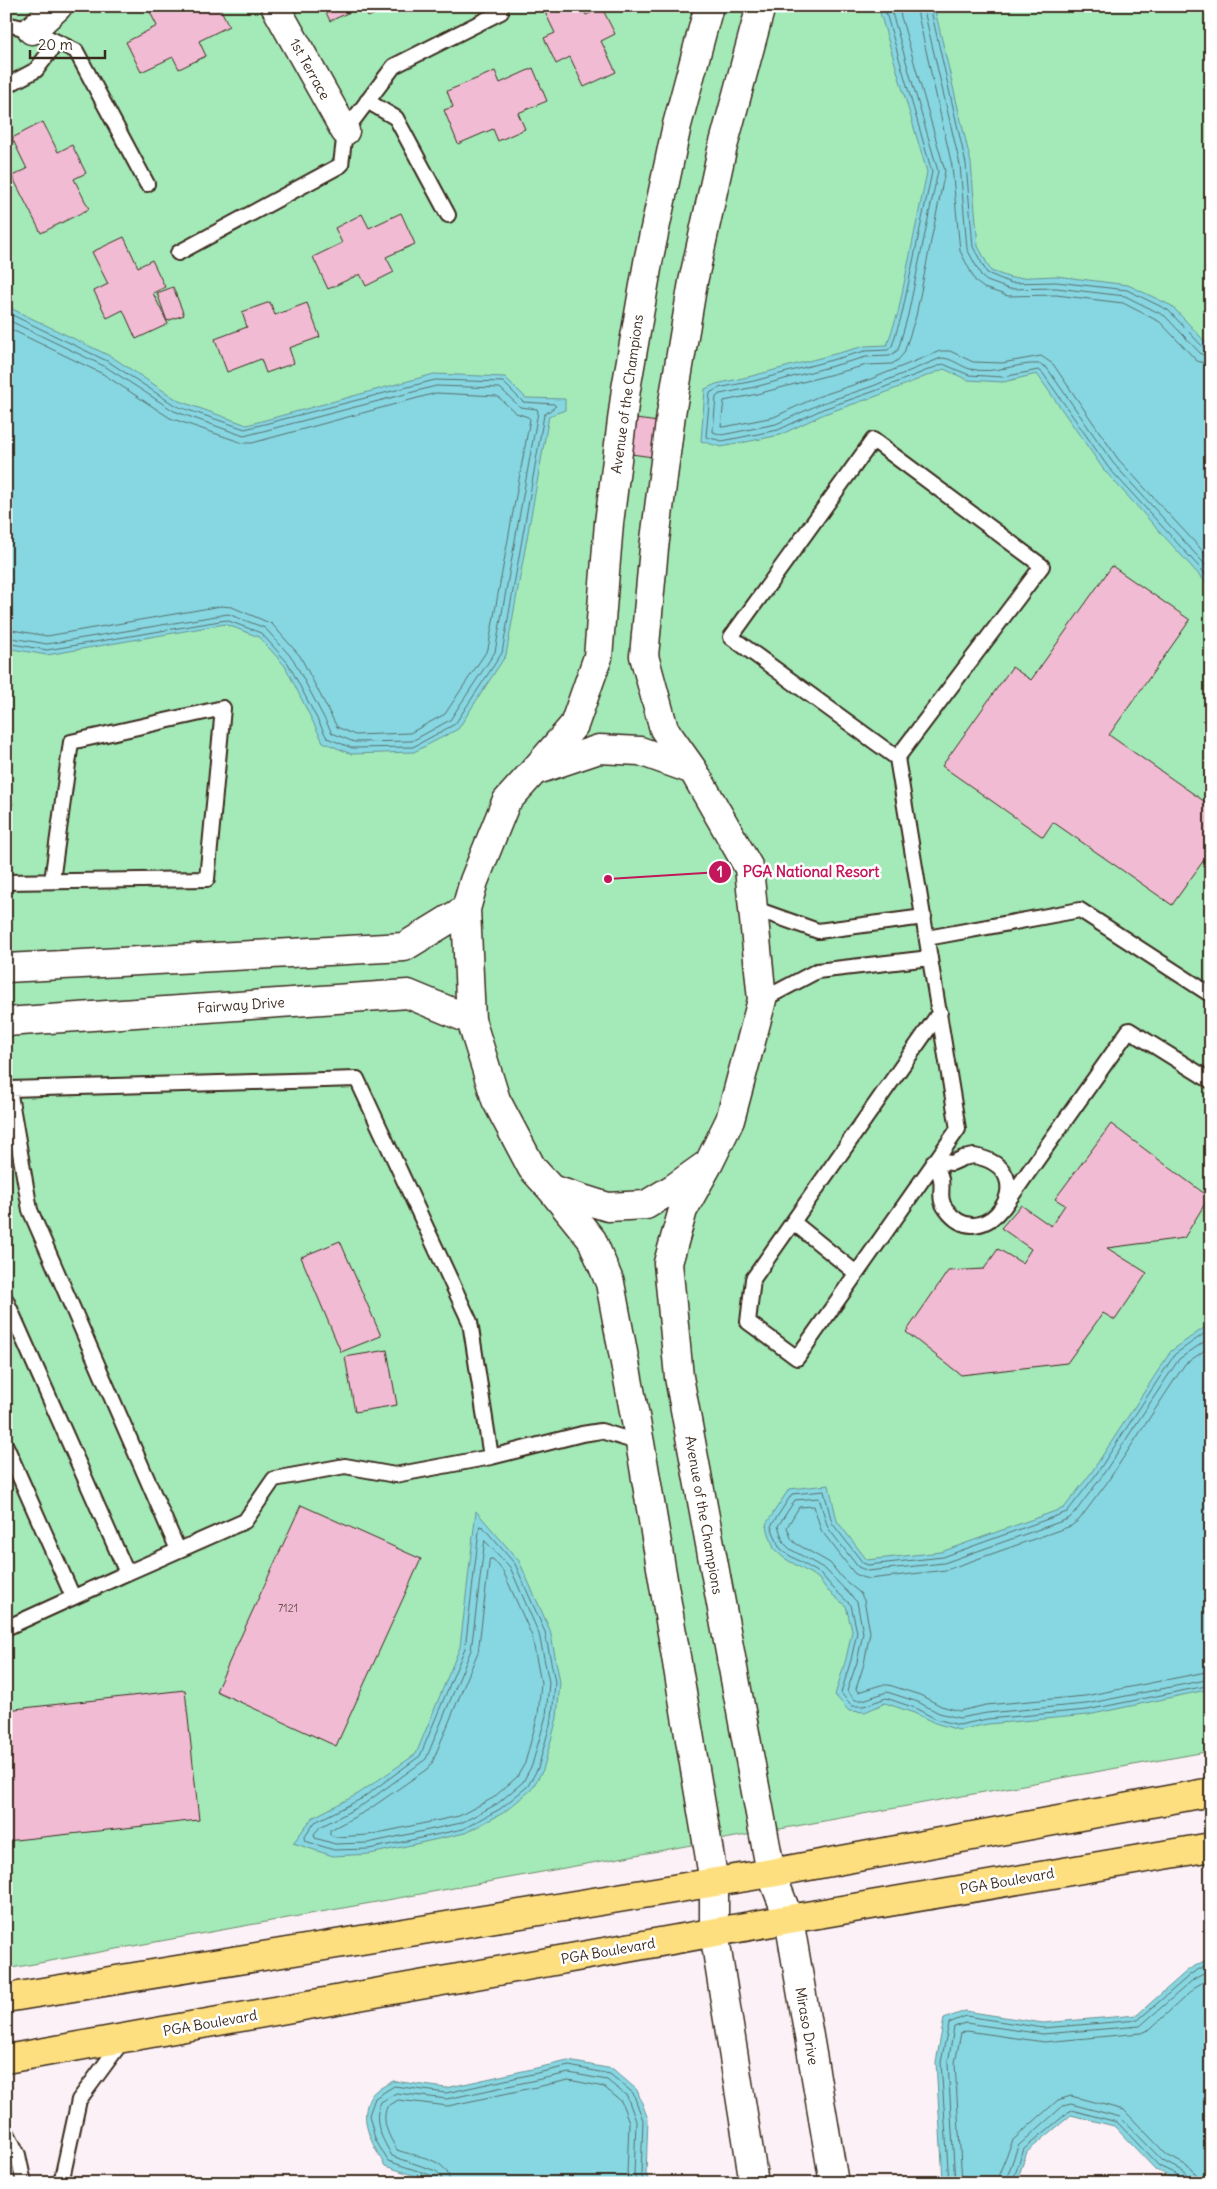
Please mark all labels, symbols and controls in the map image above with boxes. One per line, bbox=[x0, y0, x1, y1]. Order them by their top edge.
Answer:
scale bar bbox=[30, 28, 105, 60]
text: 20 m bbox=[38, 35, 73, 54]
street label: 1st Terrace bbox=[286, 35, 334, 103]
street label: Avenue of the Champions bbox=[607, 313, 647, 475]
callout: PGA National Resort bbox=[707, 857, 889, 887]
text: 1 bbox=[717, 862, 723, 881]
text: PGA National Resort bbox=[743, 862, 880, 881]
street label: Fairway Drive bbox=[197, 993, 285, 1017]
street label: Avenue of the Champions bbox=[681, 1434, 727, 1596]
house number: 7121 bbox=[278, 1601, 298, 1615]
street label: PGA Boulevard bbox=[959, 1864, 1055, 1898]
street label: PGA Boulevard bbox=[560, 1934, 656, 1968]
street label: Miraso Drive bbox=[791, 1986, 823, 2066]
street label: PGA Boulevard bbox=[162, 2006, 258, 2040]

